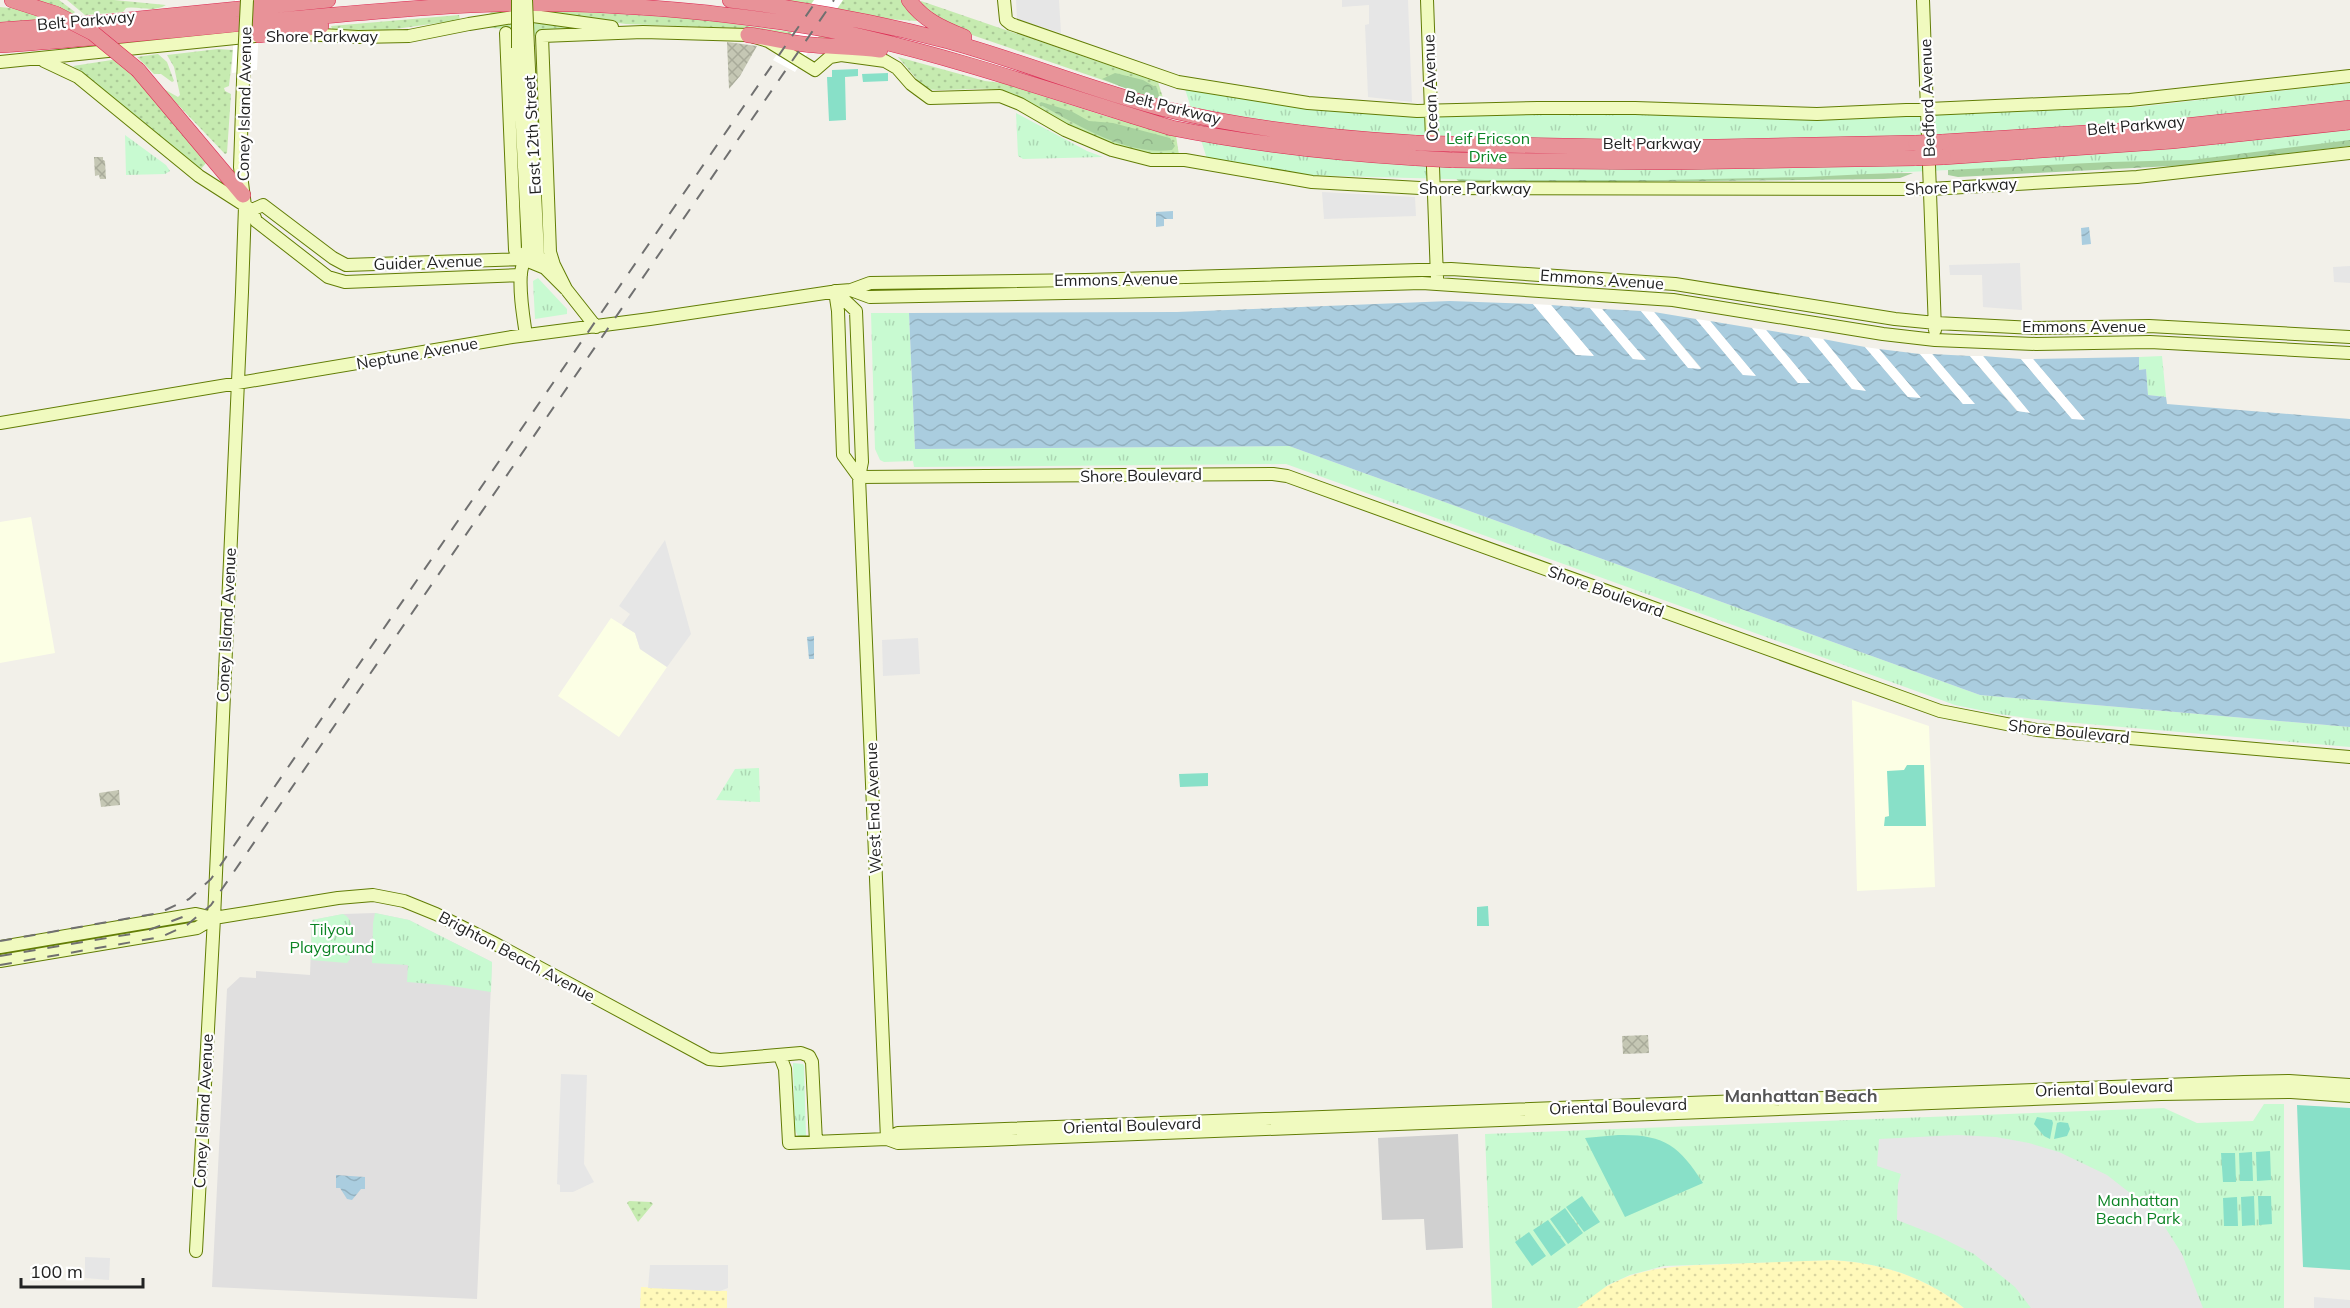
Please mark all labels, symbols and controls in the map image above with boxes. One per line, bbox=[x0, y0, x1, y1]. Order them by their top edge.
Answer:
street label: Belt Parkway bbox=[36, 6, 136, 34]
street label: Shore Parkway bbox=[266, 26, 379, 46]
street label: Coney Island Avenue bbox=[233, 27, 255, 181]
street label: Ocean Avenue bbox=[1418, 34, 1442, 142]
street label: Bedford Avenue bbox=[1915, 38, 1939, 158]
street label: East 12th Street bbox=[519, 75, 545, 195]
street label: Belt Parkway bbox=[1123, 85, 1224, 129]
street label: Belt Parkway bbox=[2086, 111, 2186, 139]
park label: Leif Ericson Drive bbox=[1446, 128, 1530, 166]
street label: Belt Parkway bbox=[1603, 133, 1702, 153]
street label: Shore Parkway bbox=[1904, 173, 2018, 199]
street label: Shore Parkway bbox=[1419, 178, 1532, 198]
street label: Guider Avenue bbox=[373, 250, 483, 274]
street label: Emmons Avenue bbox=[1540, 265, 1664, 293]
street label: Emmons Avenue bbox=[1054, 268, 1178, 290]
street label: Emmons Avenue bbox=[2022, 316, 2146, 336]
street label: Neptune Avenue bbox=[355, 332, 479, 374]
street label: Shore Boulevard bbox=[1080, 464, 1202, 486]
street label: Coney Island Avenue bbox=[212, 547, 240, 703]
street label: Shore Boulevard bbox=[1545, 561, 1667, 621]
street label: Shore Boulevard bbox=[2007, 715, 2131, 747]
street label: West End Avenue bbox=[861, 742, 885, 874]
street label: Brighton Beach Avenue bbox=[435, 906, 599, 1006]
park label: Tilyou Playground bbox=[290, 919, 374, 957]
street label: Coney Island Avenue bbox=[189, 1033, 217, 1189]
street label: Oriental Boulevard bbox=[2035, 1076, 2173, 1100]
district label: Manhattan Beach bbox=[1724, 1084, 1878, 1107]
street label: Oriental Boulevard bbox=[1549, 1094, 1687, 1118]
street label: Oriental Boulevard bbox=[1063, 1113, 1201, 1137]
park label: Manhattan Beach Park bbox=[2096, 1190, 2181, 1228]
scale bar bbox=[21, 1251, 142, 1289]
text: 100 m bbox=[30, 1260, 83, 1283]

